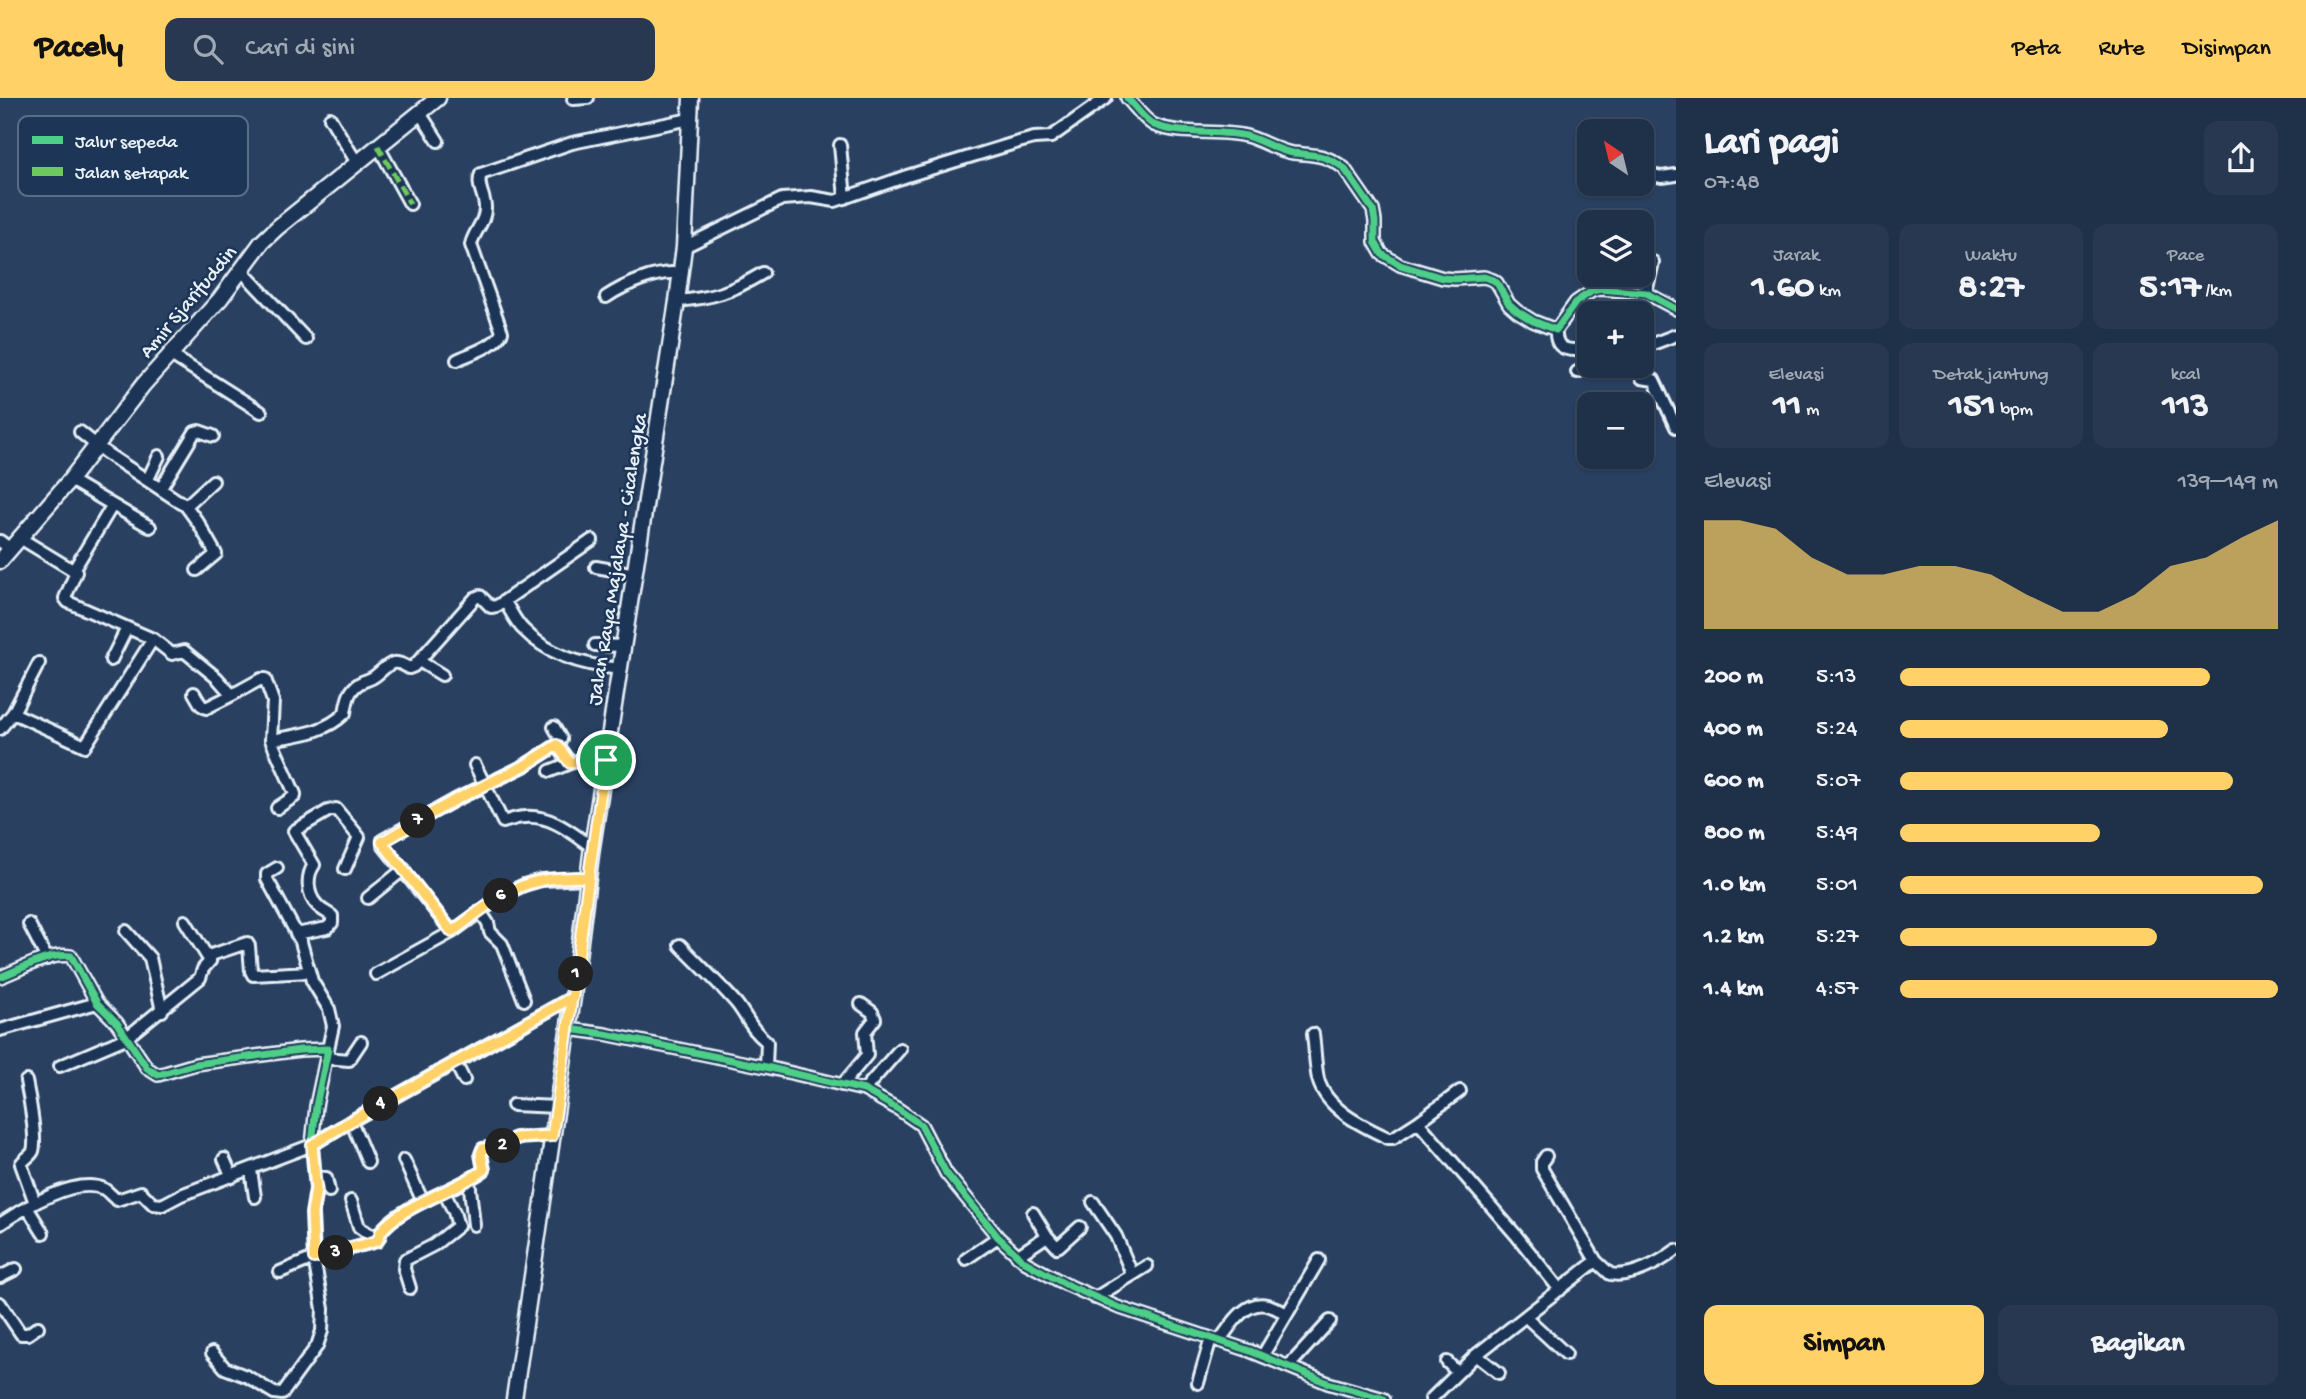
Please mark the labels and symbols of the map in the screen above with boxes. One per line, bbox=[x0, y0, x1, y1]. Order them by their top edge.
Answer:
legend bbox=[18, 116, 248, 196]
north arrow bbox=[1577, 119, 1654, 196]
text: Jalur sepeda bbox=[75, 132, 179, 155]
text: Jalan setapak bbox=[75, 163, 189, 186]
street label: Amir Sjarifuddin bbox=[135, 242, 244, 365]
street label: Jalan Raya Majalaya - Cicalengka bbox=[584, 410, 655, 707]
pin bbox=[576, 730, 636, 790]
pin: 7 bbox=[400, 804, 436, 838]
pin: 6 bbox=[484, 878, 518, 914]
pin: 1 bbox=[558, 956, 594, 992]
pin: 4 bbox=[364, 1086, 398, 1122]
pin: 2 bbox=[486, 1128, 520, 1164]
pin: 3 bbox=[318, 1236, 354, 1270]

